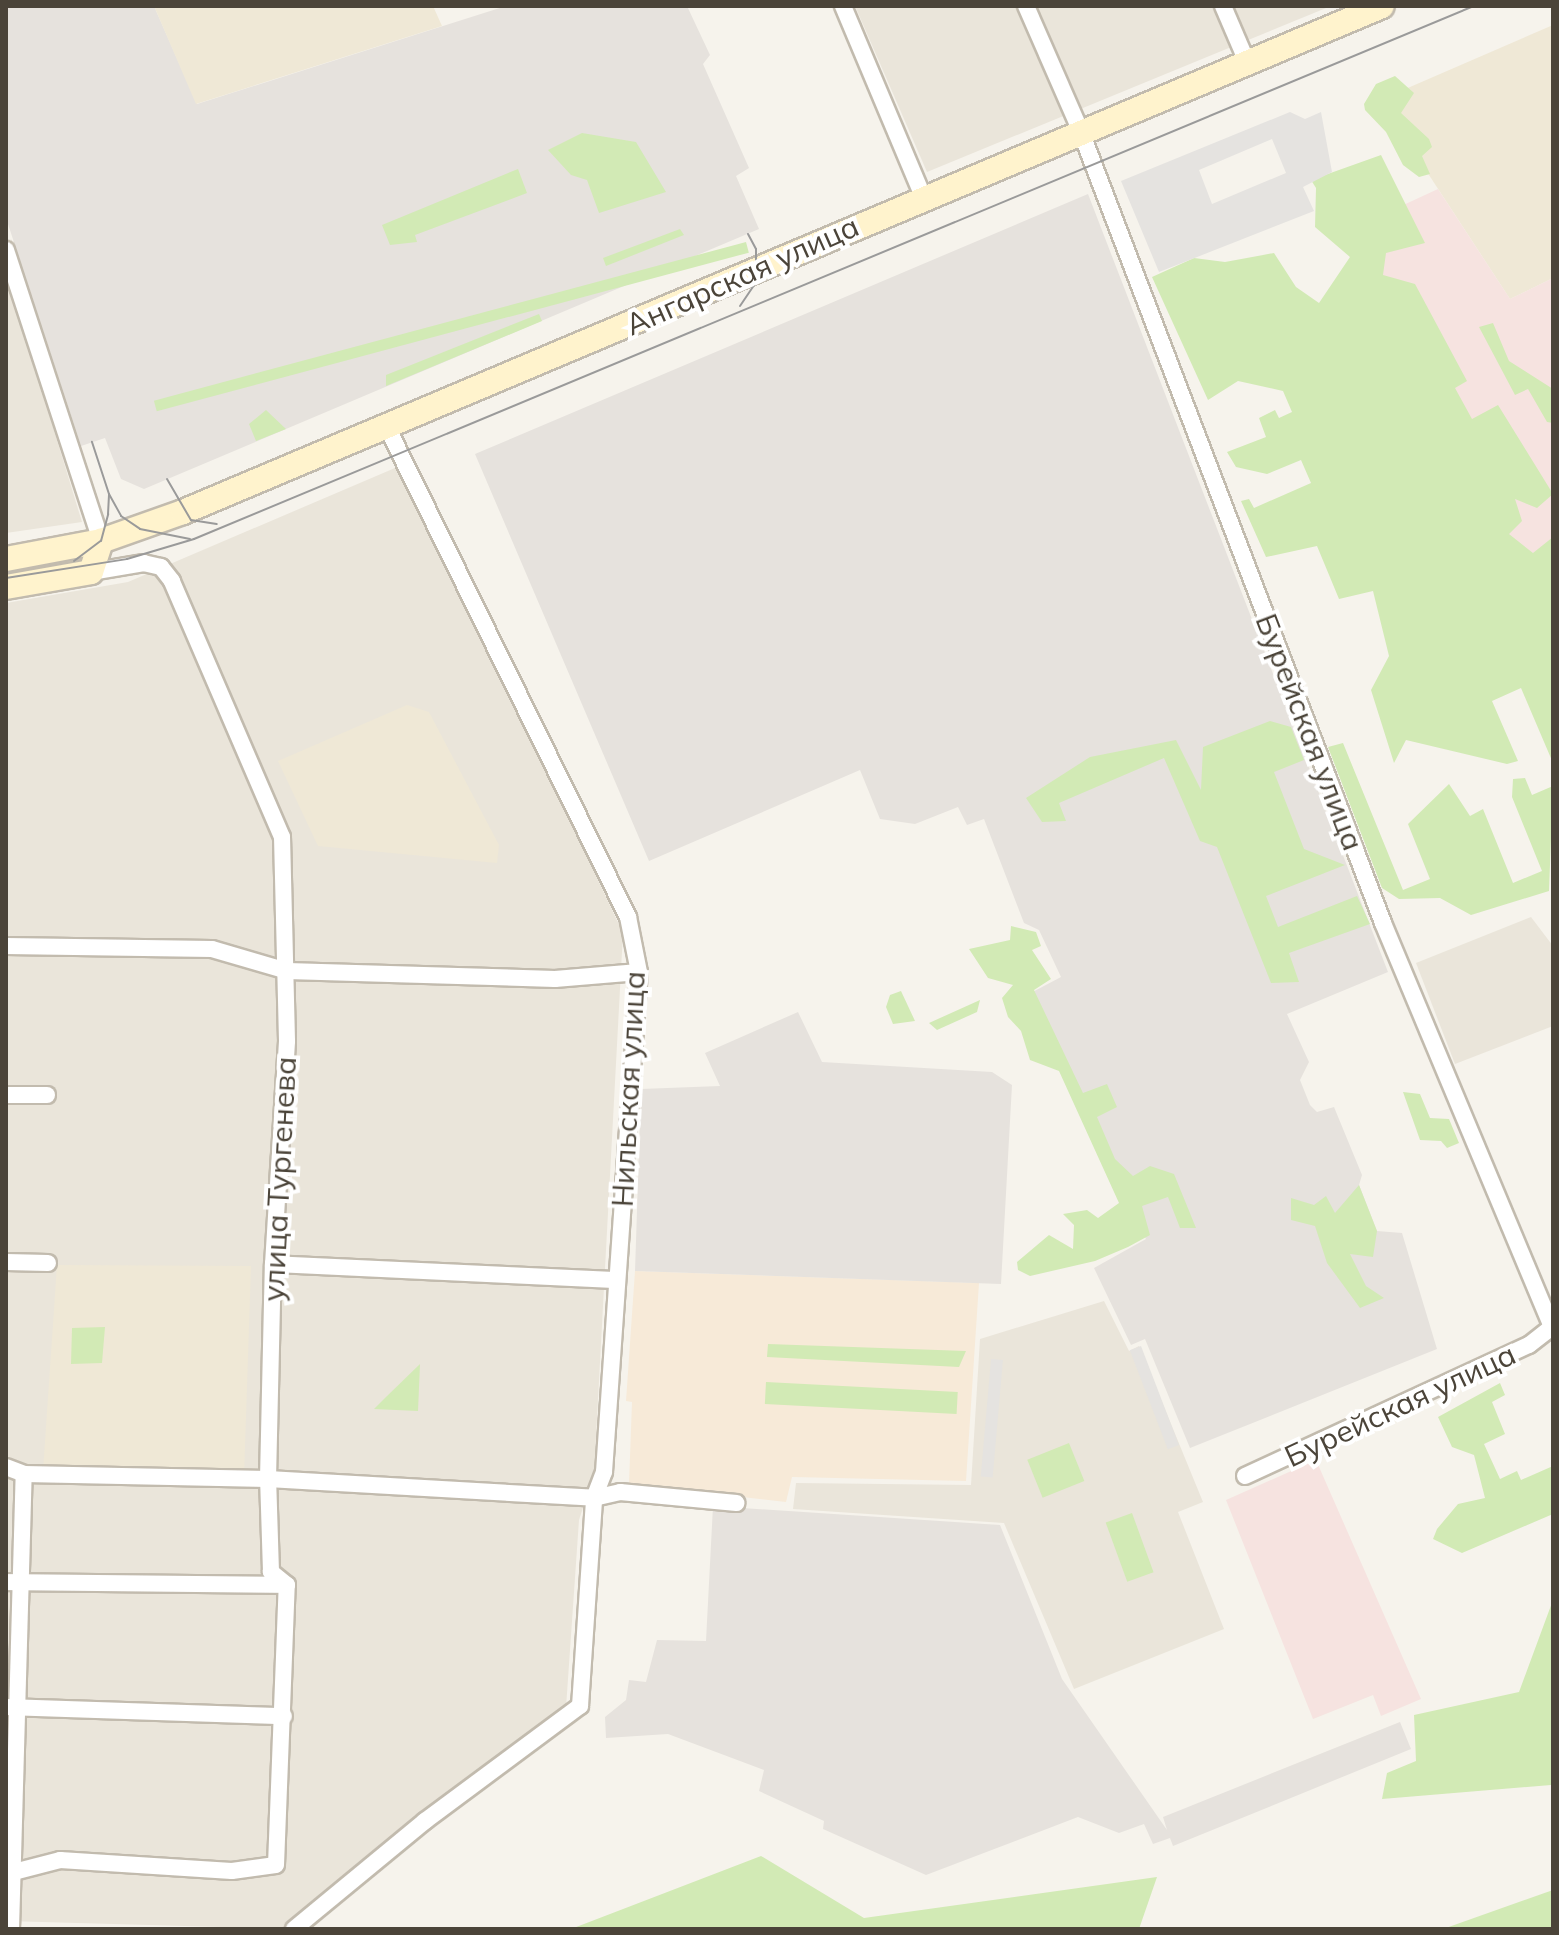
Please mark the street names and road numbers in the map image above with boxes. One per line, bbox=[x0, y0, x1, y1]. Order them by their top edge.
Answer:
street label: Ангарская улица bbox=[620, 207, 864, 343]
street label: Бурейская улица bbox=[1248, 609, 1372, 855]
street label: Нильская улица bbox=[604, 970, 652, 1208]
street label: улица Тургенева bbox=[255, 1056, 303, 1302]
street label: Бурейская улица bbox=[1279, 1336, 1521, 1474]

